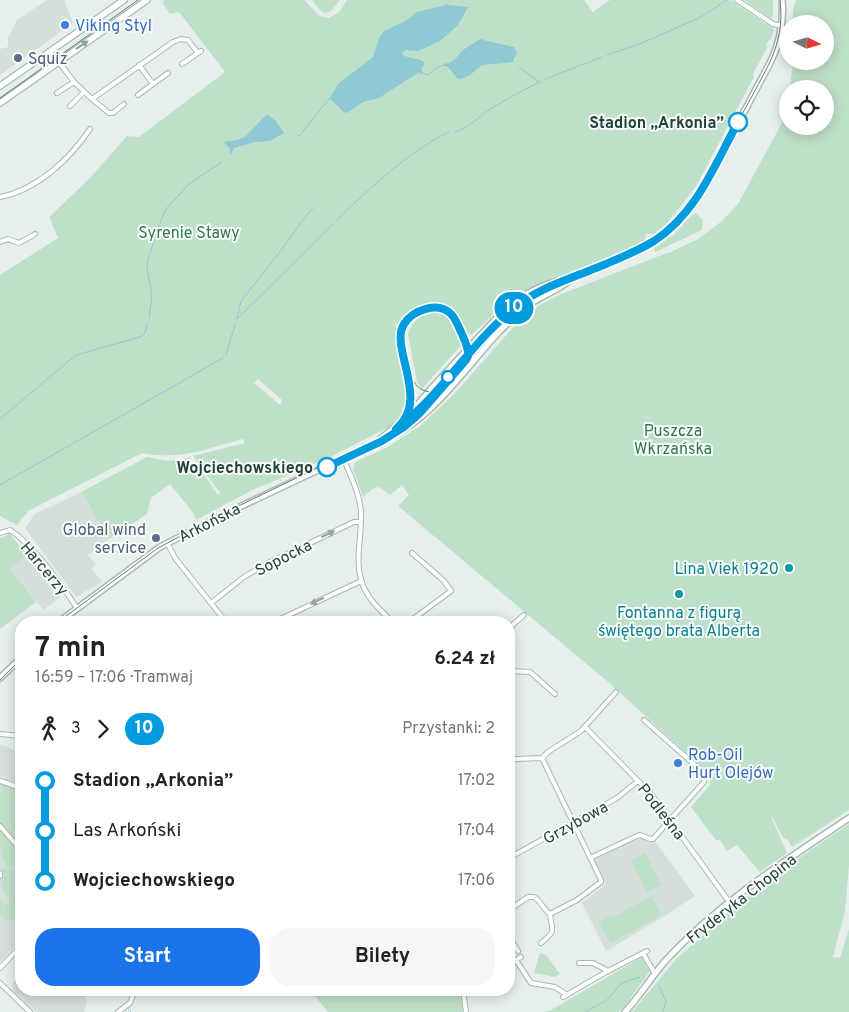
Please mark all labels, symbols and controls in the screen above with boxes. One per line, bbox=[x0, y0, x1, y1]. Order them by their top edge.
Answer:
north arrow bbox=[779, 15, 834, 70]
map controls bbox=[779, 15, 834, 135]
place label: Viking Styl bbox=[75, 17, 152, 37]
marker: Viking Styl bbox=[59, 19, 71, 31]
one-way arrow bbox=[76, 40, 89, 50]
place label: Squiz bbox=[28, 50, 67, 70]
marker: Squiz bbox=[12, 52, 24, 64]
button: locate bbox=[779, 80, 834, 135]
marker: Stadion „Arkonia” bbox=[728, 112, 748, 132]
place label: Stadion „Arkonia” bbox=[589, 114, 724, 134]
park label: Syrenie Stawy bbox=[138, 224, 240, 244]
line badge: 10 bbox=[492, 292, 536, 324]
text: 10 bbox=[504, 296, 524, 319]
unlabelled marker bbox=[441, 370, 455, 384]
park label: Puszcza Wkrzańska bbox=[634, 422, 712, 460]
marker: Wojciechowskiego bbox=[317, 457, 337, 477]
place label: Wojciechowskiego bbox=[176, 459, 313, 479]
street label: Arkońska bbox=[175, 500, 244, 548]
place label: Global wind service bbox=[63, 521, 146, 559]
one-way arrow bbox=[321, 530, 335, 538]
marker: Global wind service bbox=[150, 532, 162, 544]
street label: Sopocka bbox=[252, 536, 316, 582]
street label: Harcerzy bbox=[15, 538, 72, 600]
place label: Lina Viek 1920 bbox=[674, 560, 779, 580]
marker: Lina Viek 1920 bbox=[783, 562, 795, 574]
marker: Fontanna z figurą świętego brata Alberta bbox=[673, 588, 685, 600]
one-way arrow bbox=[310, 598, 324, 606]
place label: Fontanna z figurą świętego brata Alberta bbox=[598, 604, 760, 642]
text: 7 min bbox=[35, 631, 106, 667]
text: 6.24 zł bbox=[434, 647, 495, 671]
text: 16:59 – 17:06 · Tramwaj bbox=[35, 668, 193, 688]
icon: walk bbox=[35, 715, 63, 743]
icon: forward bbox=[89, 715, 117, 743]
text: 10 bbox=[135, 717, 154, 740]
text: 3 bbox=[71, 719, 81, 739]
text: Przystanki: 2 bbox=[402, 719, 495, 739]
place label: Rob-Oil Hurt Olejów bbox=[688, 746, 774, 784]
marker: Rob-Oil Hurt Olejów bbox=[672, 757, 684, 769]
text: Stadion „Arkonia” bbox=[73, 769, 233, 793]
text: 17:02 bbox=[458, 771, 495, 791]
street label: Podleśna bbox=[632, 780, 689, 844]
street label: Grzybowa bbox=[540, 798, 612, 850]
text: Las Arkoński bbox=[73, 819, 181, 843]
text: 17:04 bbox=[458, 821, 495, 841]
street label: Fryderyka Chopina bbox=[683, 850, 801, 949]
text: Wojciechowskiego bbox=[73, 869, 235, 893]
text: 17:06 bbox=[458, 871, 495, 891]
button: Start bbox=[35, 928, 260, 986]
button: Bilety bbox=[270, 928, 495, 986]

